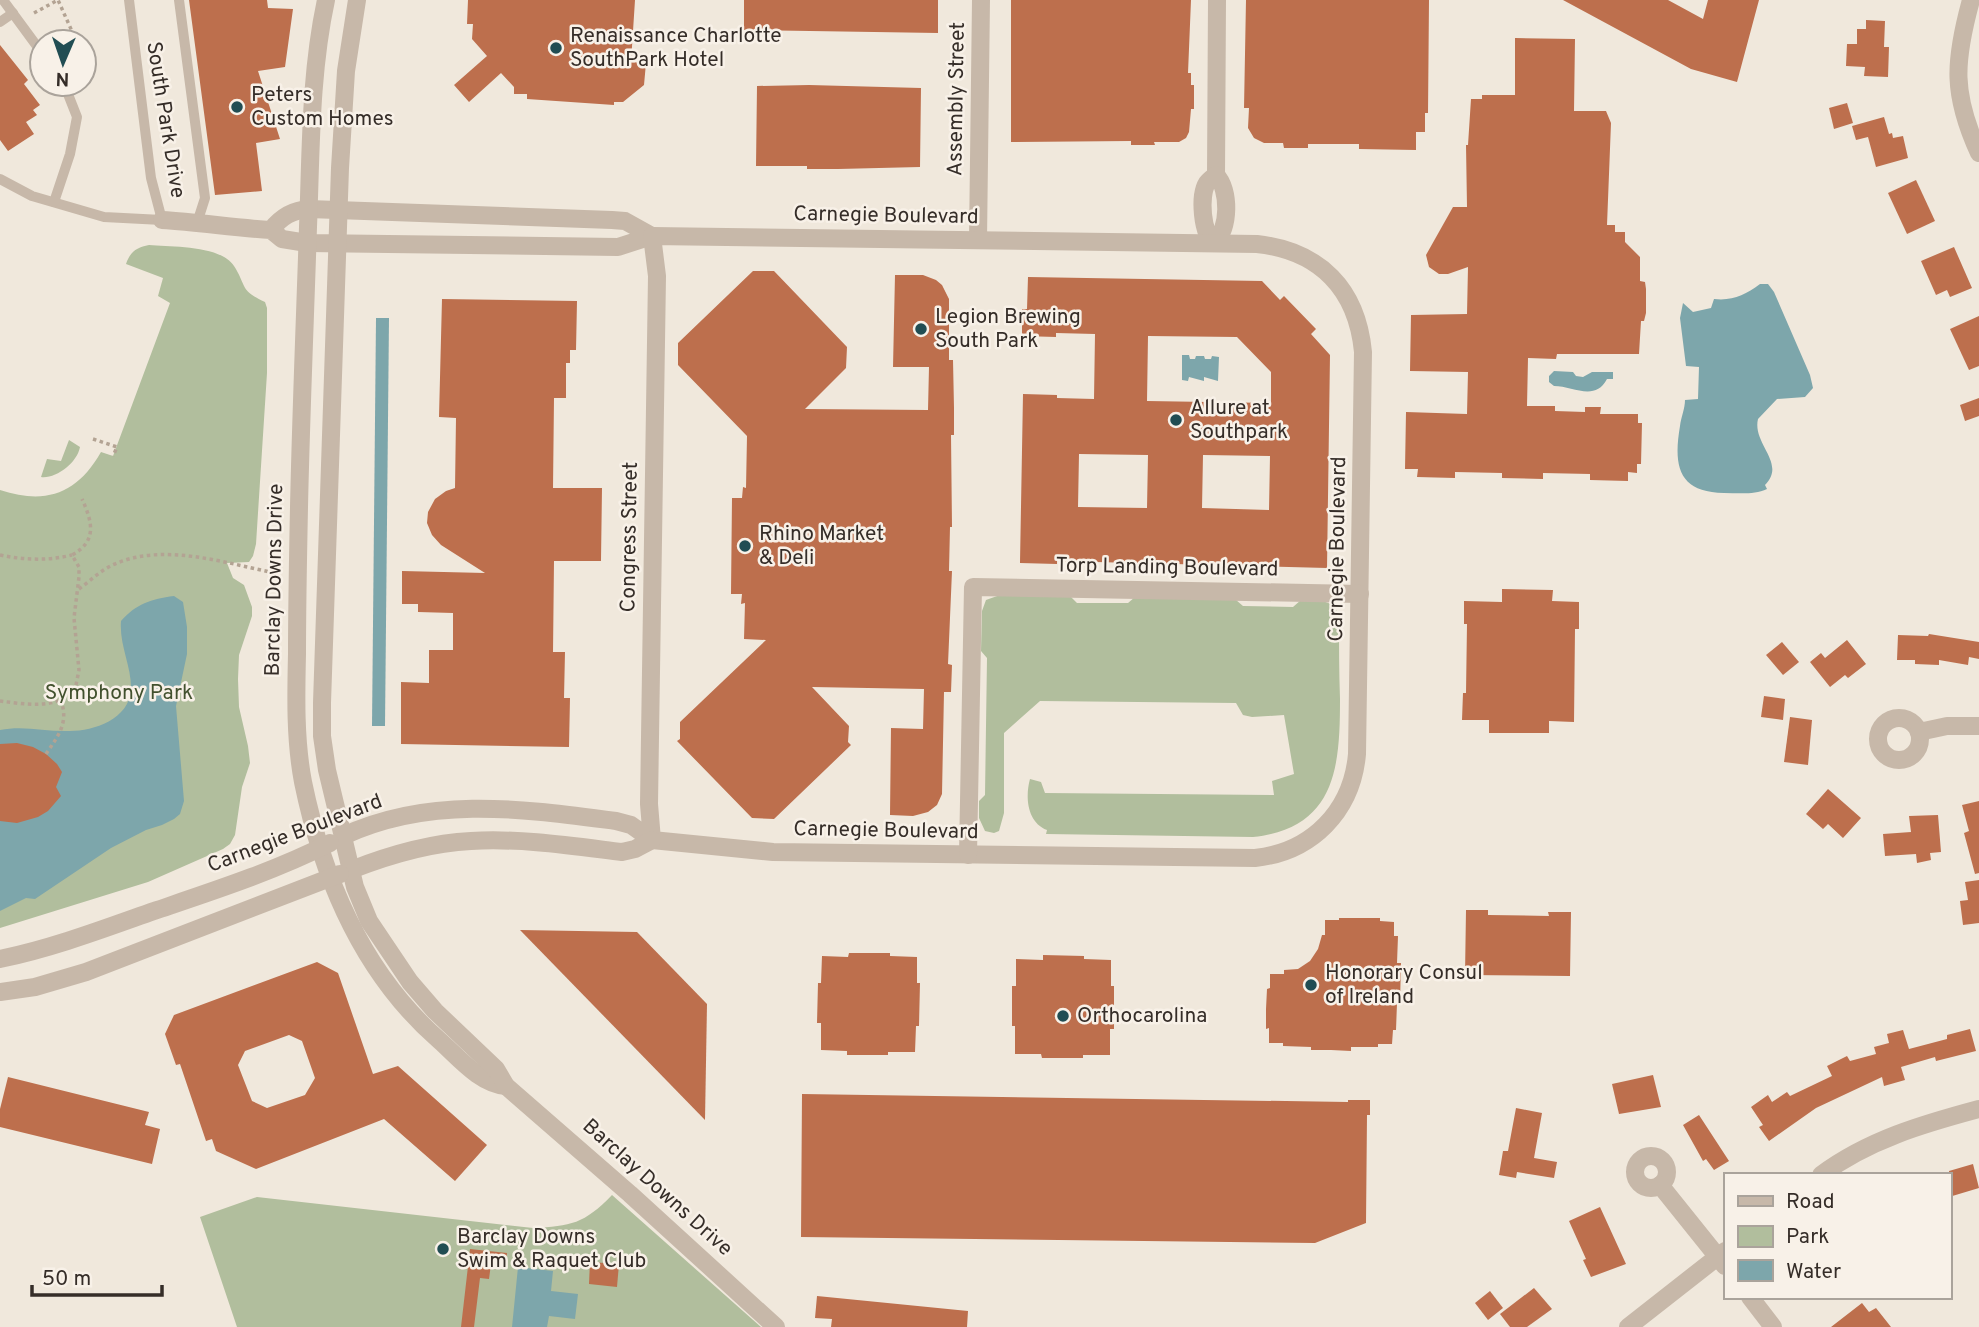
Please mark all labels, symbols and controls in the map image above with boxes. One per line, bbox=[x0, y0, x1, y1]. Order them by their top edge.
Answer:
street label: Assembly Street bbox=[942, 22, 972, 176]
place label: Renaissance Charlotte SouthPark Hotel bbox=[570, 23, 782, 74]
north arrow bbox=[28, 28, 98, 98]
street label: South Park Drive bbox=[139, 40, 191, 200]
marker: Renaissance Charlotte SouthPark Hotel bbox=[548, 40, 564, 56]
text: N bbox=[55, 66, 70, 90]
place label: Peters Custom Homes bbox=[251, 82, 394, 133]
marker: Peters Custom Homes bbox=[229, 99, 245, 115]
street label: Carnegie Boulevard bbox=[793, 201, 979, 231]
place label: Legion Brewing South Park bbox=[935, 304, 1081, 355]
marker: Legion Brewing South Park bbox=[913, 321, 929, 337]
place label: Allure at Southpark bbox=[1190, 395, 1288, 446]
marker: Allure at Southpark bbox=[1168, 412, 1184, 428]
street label: Carnegie Boulevard bbox=[1323, 456, 1353, 642]
street label: Congress Street bbox=[615, 461, 645, 613]
street label: Barclay Downs Drive bbox=[260, 483, 290, 677]
place label: Rhino Market & Deli bbox=[759, 521, 884, 572]
marker: Rhino Market & Deli bbox=[737, 538, 753, 554]
street label: Torp Landing Boulevard bbox=[1055, 553, 1279, 583]
park label: Symphony Park bbox=[45, 680, 193, 707]
street label: Carnegie Boulevard bbox=[204, 788, 386, 880]
street label: Carnegie Boulevard bbox=[793, 816, 979, 846]
place label: Honorary Consul of Ireland bbox=[1325, 960, 1483, 1011]
marker: Honorary Consul of Ireland bbox=[1303, 977, 1319, 993]
place label: Orthocarolina bbox=[1077, 1003, 1207, 1030]
marker: Orthocarolina bbox=[1055, 1008, 1071, 1024]
street label: Barclay Downs Drive bbox=[576, 1113, 738, 1263]
legend bbox=[1724, 1173, 1951, 1299]
text: Road bbox=[1786, 1189, 1835, 1216]
place label: Barclay Downs Swim & Raquet Club bbox=[457, 1224, 646, 1275]
text: Park bbox=[1786, 1224, 1829, 1251]
marker: Barclay Downs Swim & Raquet Club bbox=[435, 1241, 451, 1257]
scale bar bbox=[32, 1254, 161, 1298]
text: Water bbox=[1786, 1259, 1841, 1286]
text: 50 m bbox=[42, 1266, 91, 1293]

